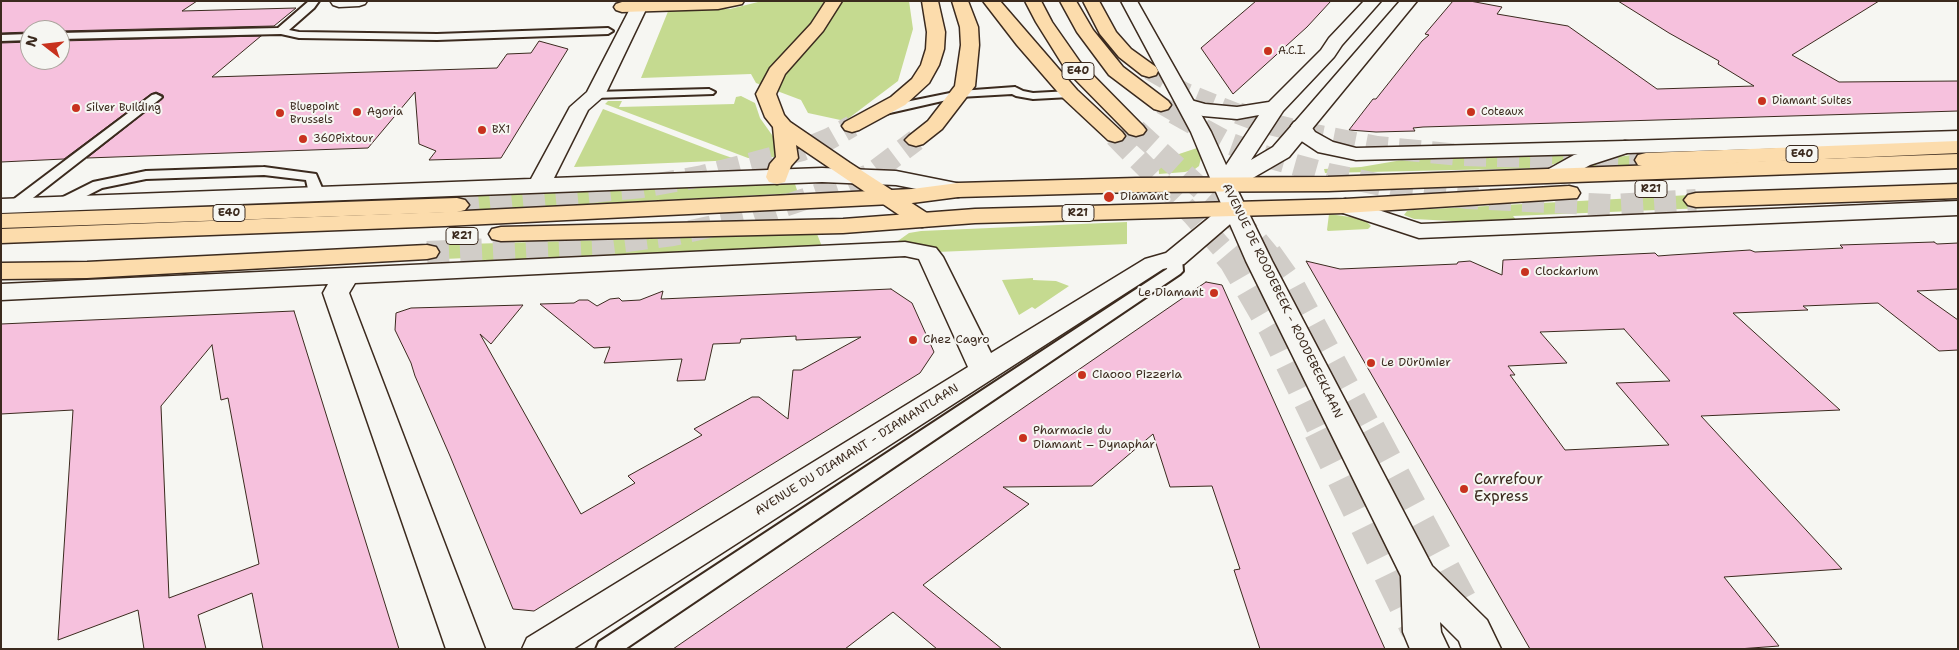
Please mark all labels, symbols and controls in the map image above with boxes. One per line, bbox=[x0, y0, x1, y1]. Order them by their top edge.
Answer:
north arrow bbox=[20, 20, 70, 70]
text: N bbox=[21, 33, 42, 49]
place label: A.C.I. bbox=[1278, 44, 1306, 58]
marker: A.C.I. bbox=[1262, 45, 1274, 57]
road number: E40 bbox=[1062, 62, 1094, 80]
place label: Diamant Suites bbox=[1772, 94, 1852, 108]
marker: Diamant Suites bbox=[1756, 95, 1768, 107]
place label: Bluepoint Brussels bbox=[290, 100, 339, 126]
place label: Silver Building bbox=[86, 101, 161, 115]
marker: Silver Building bbox=[70, 102, 82, 114]
place label: Agoria bbox=[367, 105, 403, 119]
place label: Coteaux bbox=[1481, 105, 1524, 119]
marker: Agoria bbox=[351, 106, 363, 118]
marker: Coteaux bbox=[1465, 106, 1477, 118]
marker: Bluepoint Brussels bbox=[274, 107, 286, 119]
place label: BX1 bbox=[492, 123, 510, 137]
marker: BX1 bbox=[476, 124, 488, 136]
place label: 360Pixtour bbox=[313, 132, 373, 146]
marker: 360Pixtour bbox=[297, 133, 309, 145]
road number: E40 bbox=[1786, 146, 1818, 162]
road number: R21 bbox=[1635, 180, 1667, 198]
street label: AVENUE DE ROODEBEEK - ROODEBEEKLAAN bbox=[1219, 181, 1345, 421]
marker: Diamant bbox=[1102, 190, 1116, 204]
place label: Diamant bbox=[1120, 190, 1169, 204]
road number: E40 bbox=[213, 204, 245, 222]
road number: R21 bbox=[1062, 204, 1094, 222]
road number: R21 bbox=[446, 228, 478, 245]
place label: Clockarium bbox=[1535, 265, 1598, 279]
marker: Clockarium bbox=[1519, 266, 1531, 278]
place label: Le Diamant bbox=[1138, 286, 1204, 300]
marker: Le Diamant bbox=[1208, 287, 1220, 299]
place label: Chez Cagro bbox=[923, 333, 989, 347]
marker: Chez Cagro bbox=[907, 334, 919, 346]
place label: Le Dürümier bbox=[1381, 356, 1451, 370]
marker: Le Dürümier bbox=[1365, 357, 1377, 369]
place label: Ciaooo Pizzeria bbox=[1092, 368, 1182, 382]
marker: Ciaooo Pizzeria bbox=[1076, 369, 1088, 381]
street label: AVENUE DU DIAMANT - DIAMANTLAAN bbox=[753, 381, 961, 519]
place label: Pharmacie du Diamant – Dynaphar bbox=[1033, 424, 1155, 452]
marker: Pharmacie du Diamant – Dynaphar bbox=[1017, 432, 1029, 444]
place label: Carrefour Express bbox=[1474, 471, 1543, 506]
marker: Carrefour Express bbox=[1458, 483, 1470, 495]

